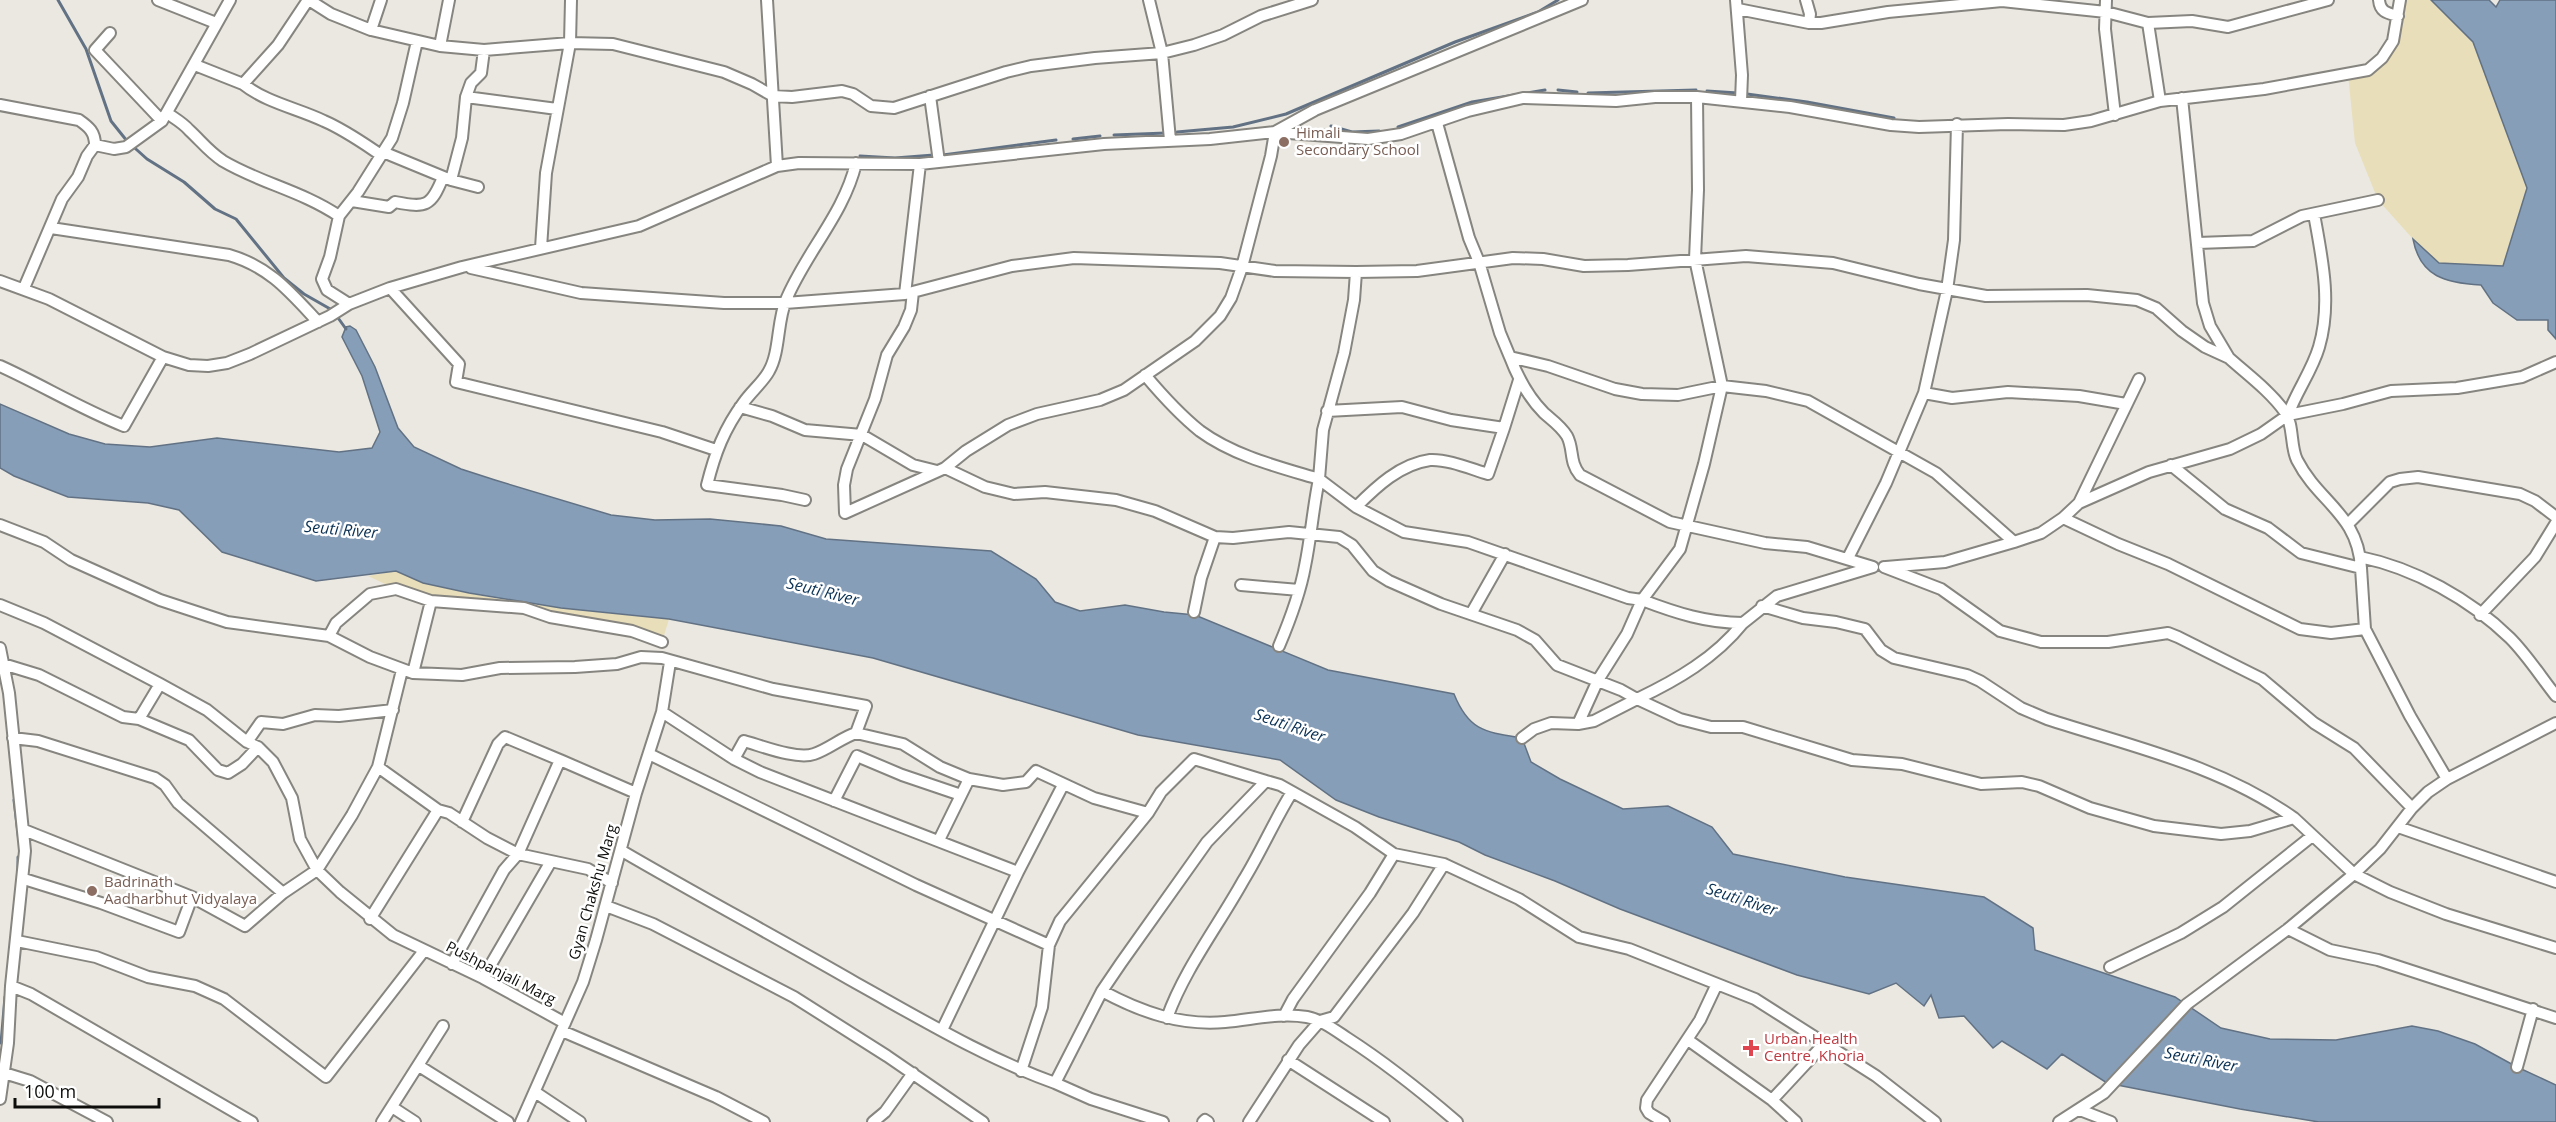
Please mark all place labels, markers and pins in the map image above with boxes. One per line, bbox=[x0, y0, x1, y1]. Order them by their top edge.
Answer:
place label: Himali Secondary School bbox=[1296, 122, 1420, 159]
marker: Himali Secondary School bbox=[1277, 135, 1291, 149]
place label: Badrinath Aadharbhut Vidyalaya bbox=[104, 871, 257, 908]
marker: Badrinath Aadharbhut Vidyalaya bbox=[85, 884, 99, 898]
place label: Urban Health Centre, Khoria bbox=[1764, 1028, 1864, 1065]
marker: Urban Health Centre, Khoria bbox=[1742, 1039, 1760, 1057]

